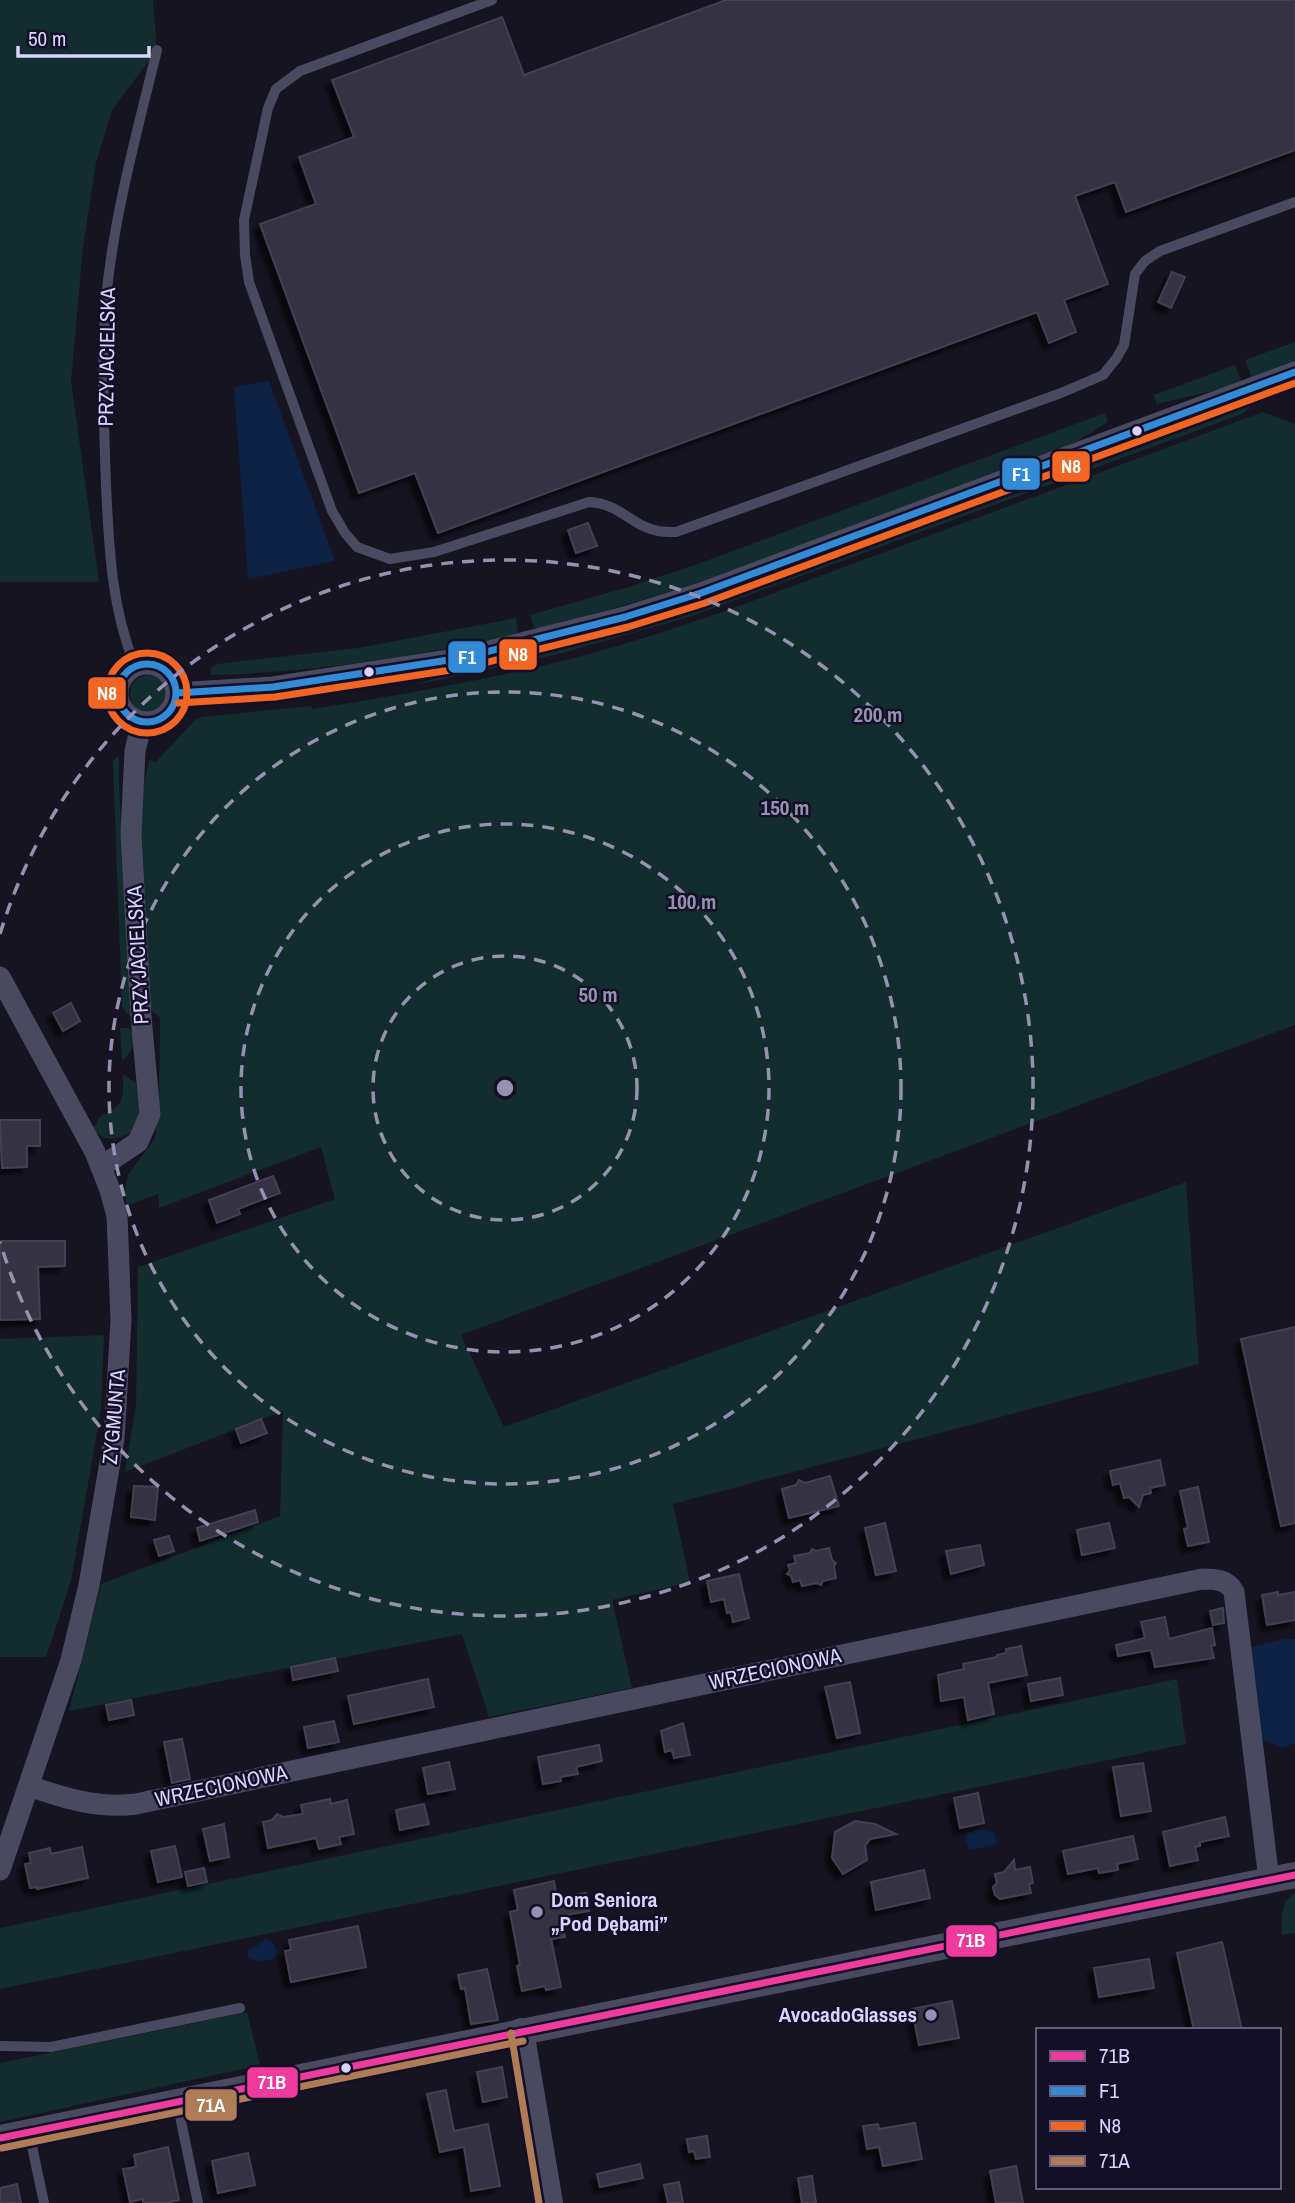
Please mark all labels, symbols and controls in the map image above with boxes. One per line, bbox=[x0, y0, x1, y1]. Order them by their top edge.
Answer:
scale bar bbox=[18, 14, 149, 58]
text: 50 m bbox=[28, 24, 66, 53]
street label: PRZYJACIELSKA bbox=[91, 287, 122, 427]
unlabelled marker bbox=[1130, 424, 1144, 438]
line badge: N8 bbox=[1051, 450, 1091, 483]
text: N8 bbox=[1061, 453, 1081, 479]
line badge: F1 bbox=[1001, 457, 1041, 491]
text: F1 bbox=[1012, 461, 1030, 487]
line badge: N8 bbox=[498, 638, 538, 671]
line badge: F1 bbox=[447, 640, 487, 674]
text: N8 bbox=[508, 641, 528, 667]
text: F1 bbox=[458, 644, 476, 670]
unlabelled marker bbox=[362, 665, 376, 679]
line badge: N8 bbox=[87, 676, 127, 710]
text: N8 bbox=[97, 680, 117, 706]
text: 200 m bbox=[854, 700, 902, 729]
text: 150 m bbox=[761, 793, 809, 822]
street label: PRZYJACIELSKA bbox=[119, 884, 156, 1025]
text: 100 m bbox=[668, 887, 716, 916]
text: 50 m bbox=[578, 980, 618, 1009]
centre of rings bbox=[493, 1076, 517, 1100]
street label: ZYGMUNTA bbox=[95, 1368, 132, 1466]
street label: WRZECIONOWA bbox=[706, 1640, 844, 1697]
street label: WRZECIONOWA bbox=[152, 1757, 290, 1814]
place label: Dom Seniora „Pod Dębami” bbox=[551, 1885, 668, 1938]
marker: Dom Seniora „Pod Dębami” bbox=[529, 1904, 545, 1920]
line badge: 71B bbox=[945, 1924, 998, 1958]
text: 71B bbox=[957, 1927, 985, 1953]
place label: AvocadoGlasses bbox=[779, 2000, 917, 2029]
marker: AvocadoGlasses bbox=[923, 2007, 939, 2023]
legend bbox=[1036, 2028, 1281, 2189]
text: 71B bbox=[1099, 2041, 1130, 2070]
unlabelled marker bbox=[339, 2061, 353, 2075]
line badge: 71B bbox=[246, 2066, 299, 2099]
text: 71B bbox=[258, 2069, 286, 2095]
text: F1 bbox=[1099, 2076, 1120, 2105]
line badge: 71A bbox=[184, 2088, 238, 2122]
text: 71A bbox=[197, 2092, 226, 2118]
text: N8 bbox=[1099, 2111, 1121, 2140]
text: 71A bbox=[1099, 2146, 1130, 2175]

